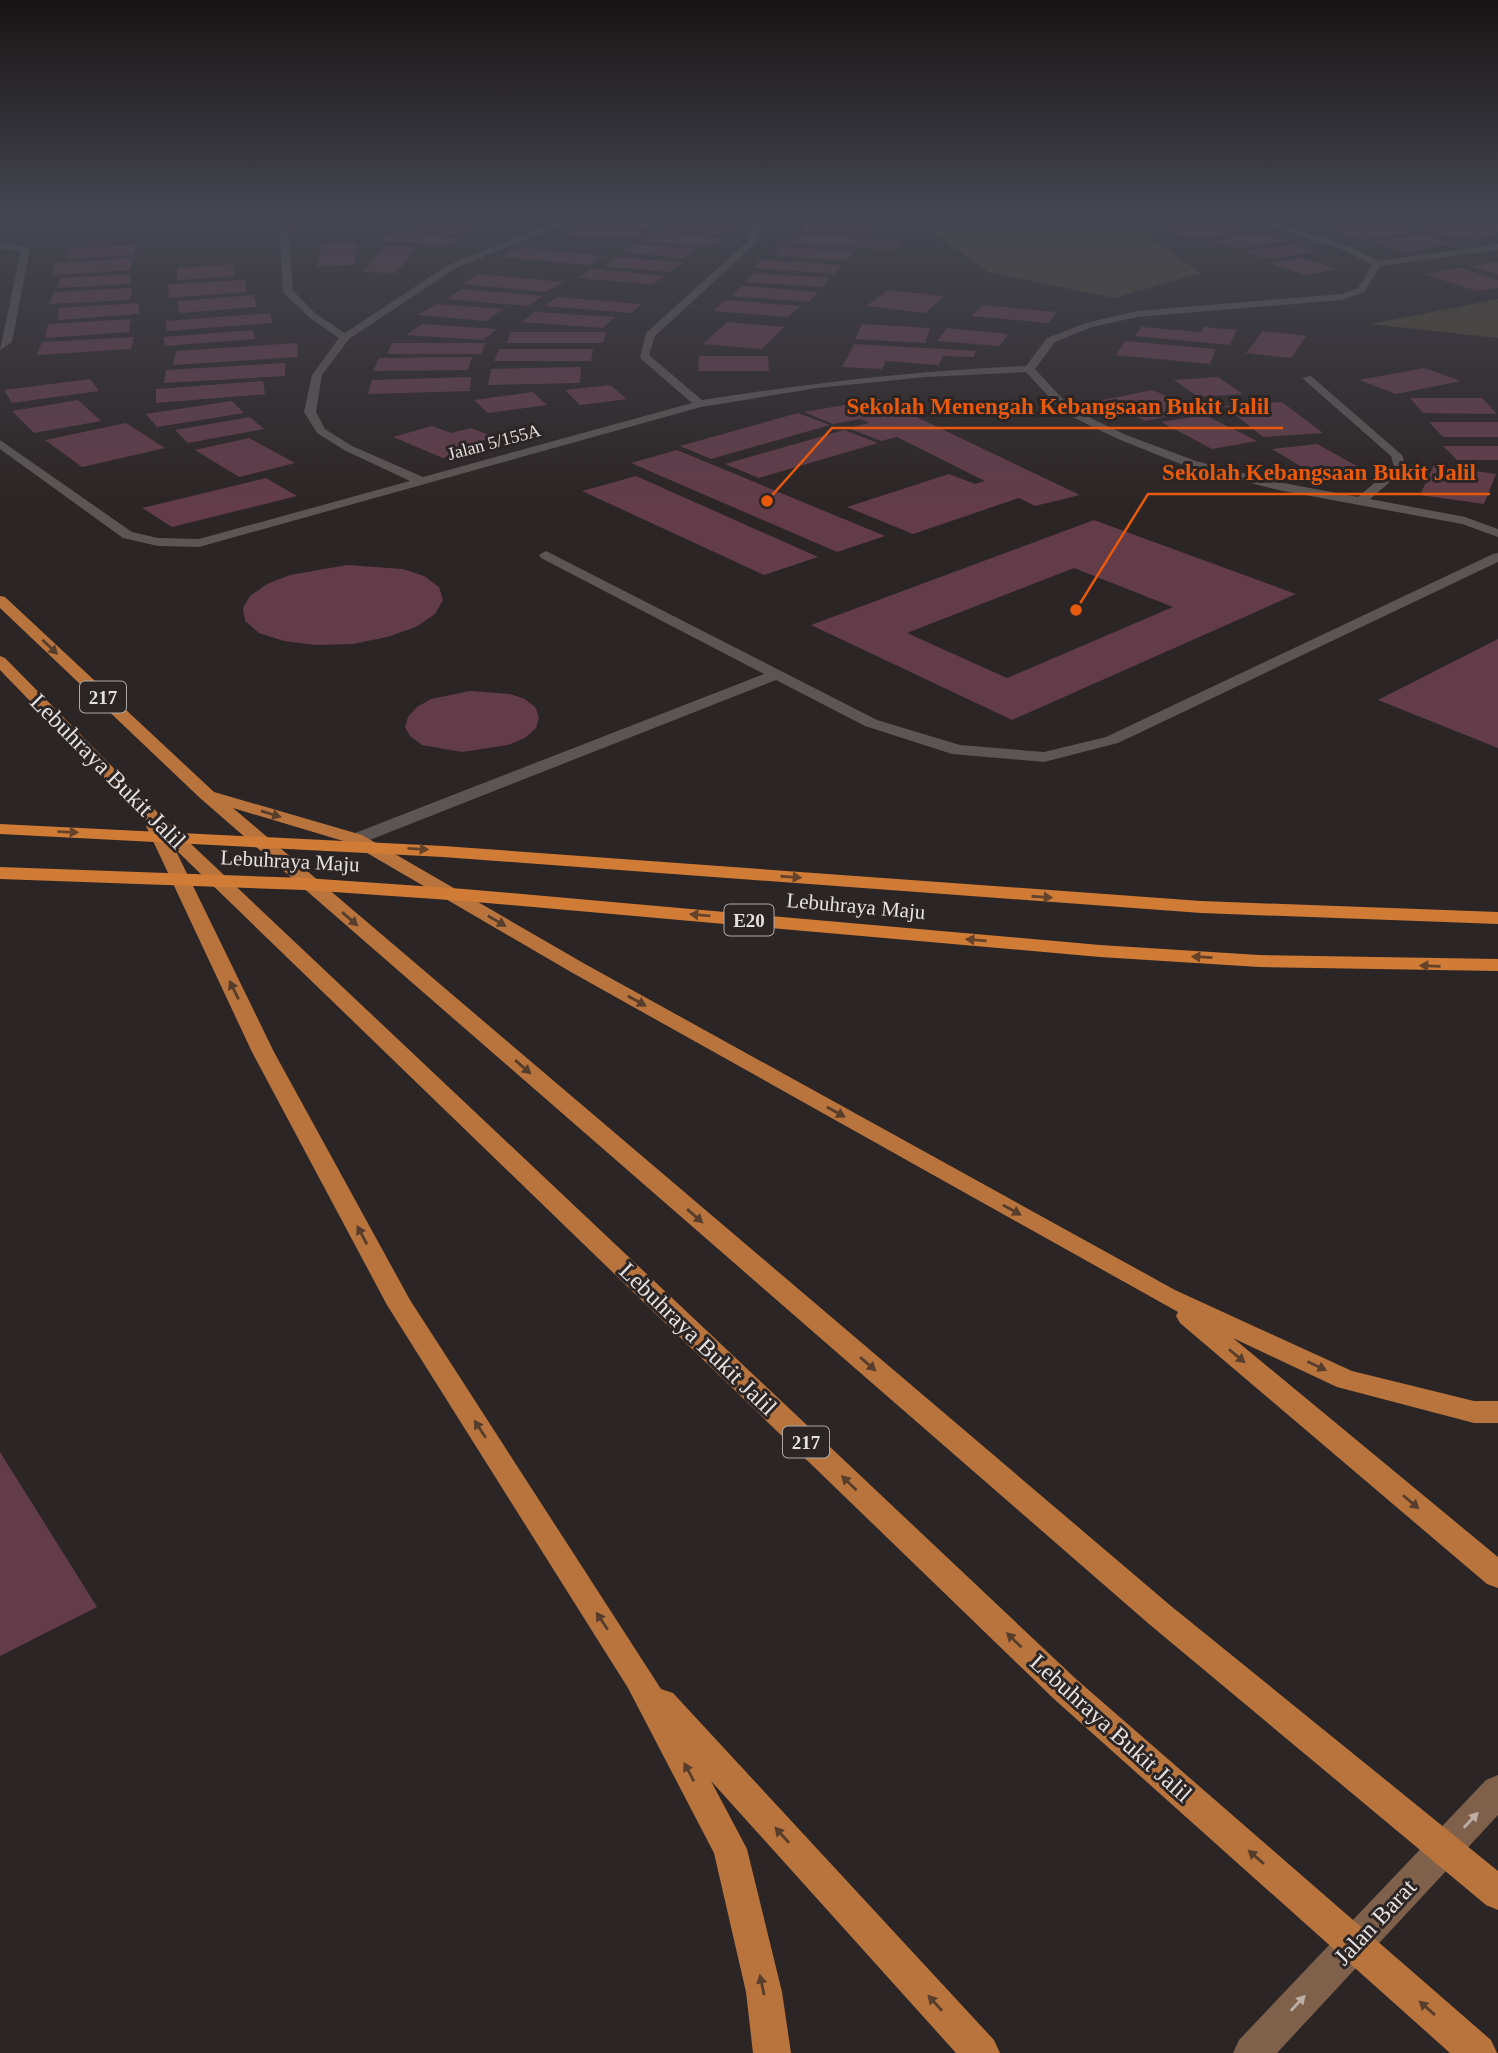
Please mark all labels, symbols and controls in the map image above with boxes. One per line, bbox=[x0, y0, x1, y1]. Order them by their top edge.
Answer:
callout: Sekolah Menengah Kebangsaan Bukit Jalil bbox=[832, 384, 1283, 428]
text: Sekolah Menengah Kebangsaan Bukit Jalil bbox=[846, 394, 1270, 419]
street label: Jalan 5/155A bbox=[445, 420, 543, 464]
callout: Sekolah Kebangsaan Bukit Jalil bbox=[1148, 450, 1490, 494]
text: Sekolah Kebangsaan Bukit Jalil bbox=[1162, 460, 1476, 485]
one-way arrow bbox=[41, 638, 58, 654]
road number: 217 bbox=[80, 682, 126, 712]
street label: Lebuhraya Bukit Jalil bbox=[25, 688, 191, 854]
one-way arrow bbox=[261, 810, 282, 820]
one-way arrow bbox=[57, 826, 79, 837]
one-way arrow bbox=[407, 844, 429, 855]
street label: Lebuhraya Maju bbox=[220, 845, 361, 877]
one-way arrow bbox=[780, 872, 802, 883]
street label: Lebuhraya Maju bbox=[786, 888, 927, 924]
one-way arrow bbox=[1032, 892, 1054, 903]
road number: E20 bbox=[724, 904, 774, 936]
one-way arrow bbox=[689, 909, 711, 920]
one-way arrow bbox=[342, 911, 359, 926]
one-way arrow bbox=[488, 915, 507, 928]
one-way arrow bbox=[964, 934, 986, 945]
one-way arrow bbox=[1191, 951, 1213, 962]
one-way arrow bbox=[1419, 960, 1441, 971]
one-way arrow bbox=[228, 980, 239, 1000]
one-way arrow bbox=[628, 995, 647, 1007]
one-way arrow bbox=[514, 1059, 531, 1074]
one-way arrow bbox=[826, 1106, 846, 1118]
one-way arrow bbox=[1002, 1204, 1022, 1216]
one-way arrow bbox=[686, 1208, 704, 1224]
one-way arrow bbox=[356, 1225, 368, 1244]
street label: Lebuhraya Bukit Jalil bbox=[614, 1257, 782, 1421]
one-way arrow bbox=[1228, 1348, 1246, 1364]
one-way arrow bbox=[859, 1356, 876, 1371]
one-way arrow bbox=[1307, 1360, 1327, 1372]
one-way arrow bbox=[473, 1420, 486, 1439]
road number: 217 bbox=[783, 1426, 829, 1458]
one-way arrow bbox=[841, 1475, 858, 1491]
one-way arrow bbox=[1403, 1494, 1420, 1509]
one-way arrow bbox=[596, 1611, 609, 1631]
one-way arrow bbox=[1005, 1632, 1022, 1649]
street label: Lebuhraya Bukit Jalil bbox=[1025, 1649, 1197, 1807]
one-way arrow bbox=[683, 1762, 695, 1782]
one-way arrow bbox=[1463, 1811, 1479, 1829]
one-way arrow bbox=[774, 1826, 790, 1844]
one-way arrow bbox=[1248, 1850, 1265, 1866]
street label: Jalan Barat bbox=[1329, 1874, 1421, 1970]
one-way arrow bbox=[756, 1974, 767, 1996]
one-way arrow bbox=[928, 1995, 944, 2012]
one-way arrow bbox=[1290, 1995, 1306, 2012]
one-way arrow bbox=[1418, 2001, 1435, 2016]

